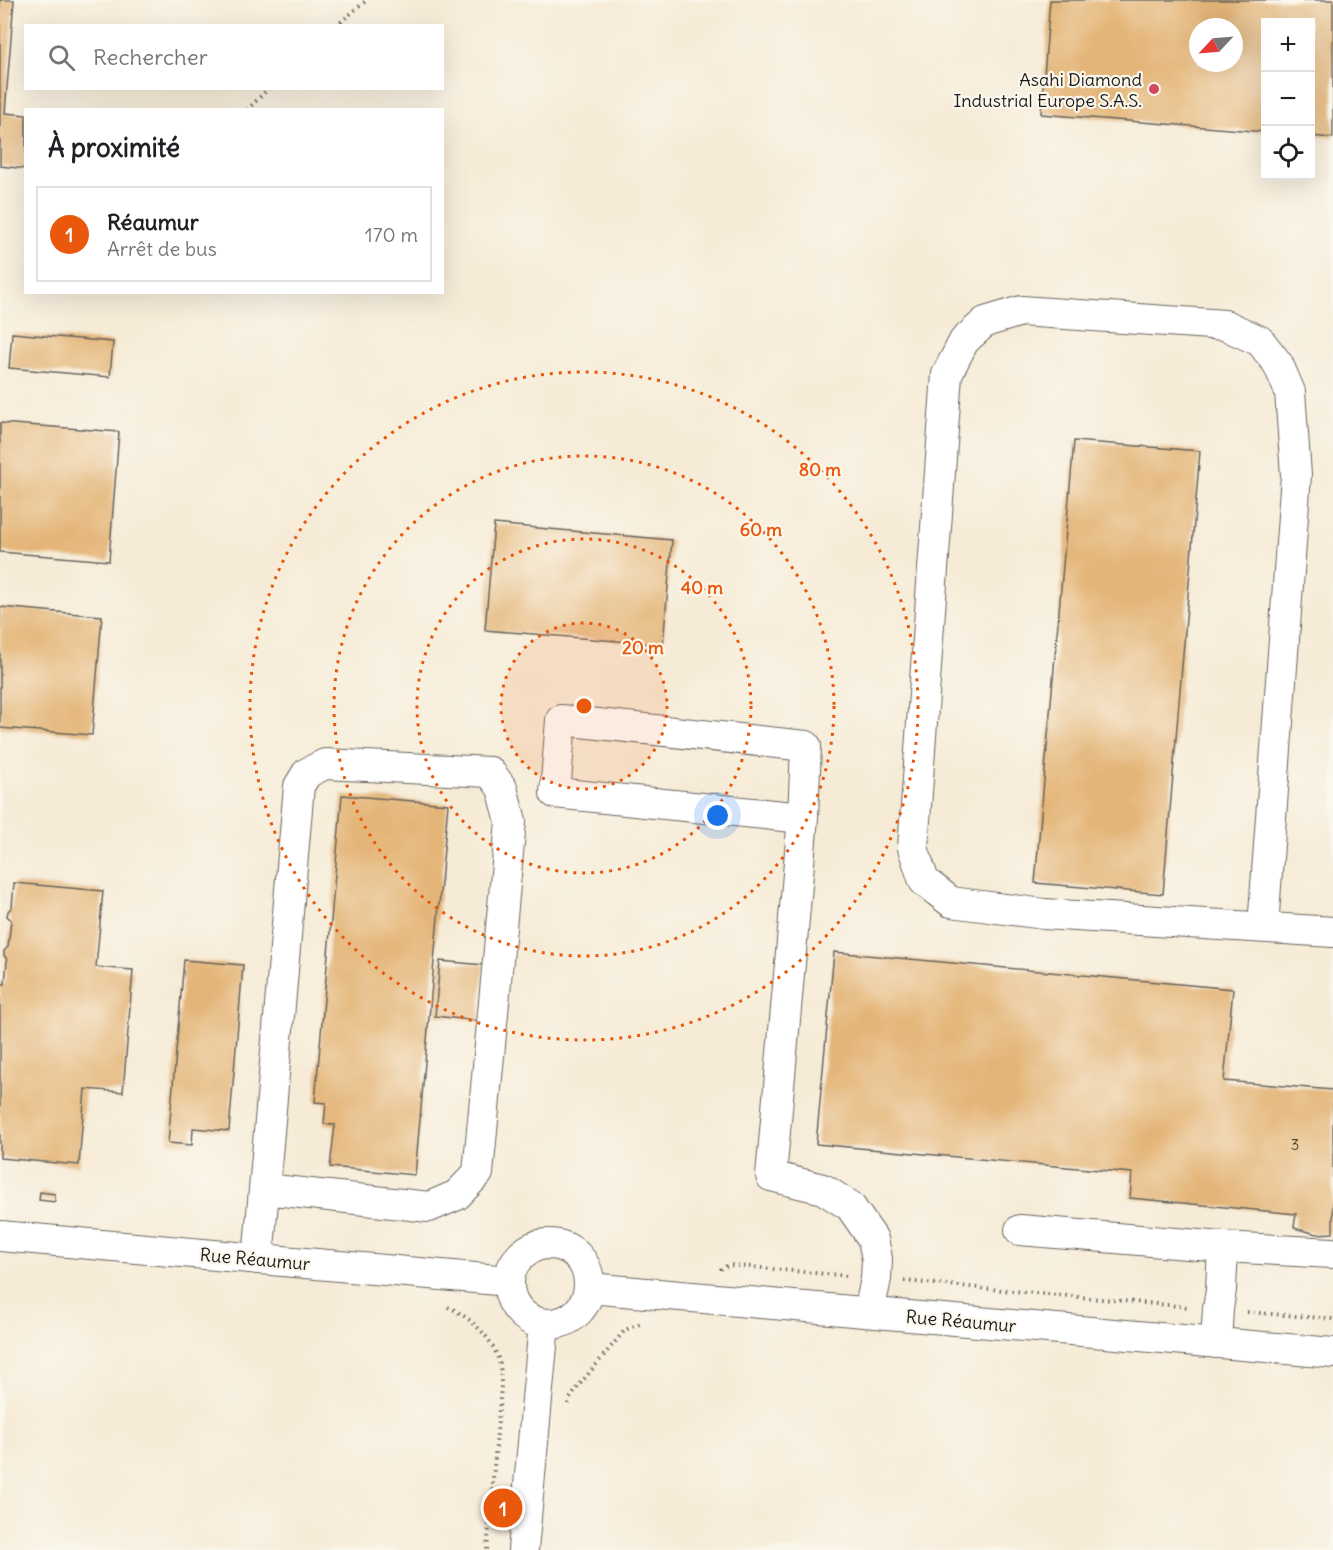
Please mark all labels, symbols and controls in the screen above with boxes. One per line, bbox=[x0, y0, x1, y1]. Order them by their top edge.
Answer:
north arrow bbox=[1189, 18, 1243, 72]
map controls bbox=[1261, 18, 1315, 180]
button: + bbox=[1261, 18, 1315, 72]
search box bbox=[24, 24, 444, 90]
icon: search bbox=[45, 41, 78, 74]
text: Rechercher bbox=[93, 43, 208, 71]
place label: Asahi Diamond Industrial Europe S.A.S. bbox=[953, 68, 1142, 112]
button: − bbox=[1261, 72, 1315, 126]
marker: Asahi Diamond Industrial Europe S.A.S. bbox=[1147, 82, 1161, 96]
button: locate bbox=[1261, 126, 1315, 180]
text: À proximité bbox=[48, 131, 180, 164]
text: Réaumur bbox=[107, 208, 199, 236]
text: 1 bbox=[66, 222, 73, 247]
text: 170 m bbox=[365, 222, 418, 247]
text: Arrêt de bus bbox=[107, 236, 217, 261]
text: 80 m bbox=[799, 458, 841, 481]
text: 60 m bbox=[740, 518, 782, 541]
text: 40 m bbox=[681, 576, 723, 599]
text: 20 m bbox=[622, 636, 664, 659]
centre of rings bbox=[574, 696, 594, 716]
your location bbox=[703, 801, 732, 830]
house number: 3 bbox=[1291, 1135, 1299, 1154]
street label: Rue Réaumur bbox=[199, 1243, 312, 1275]
street label: Rue Réaumur bbox=[905, 1305, 1018, 1337]
pin: 1 bbox=[484, 1486, 522, 1530]

